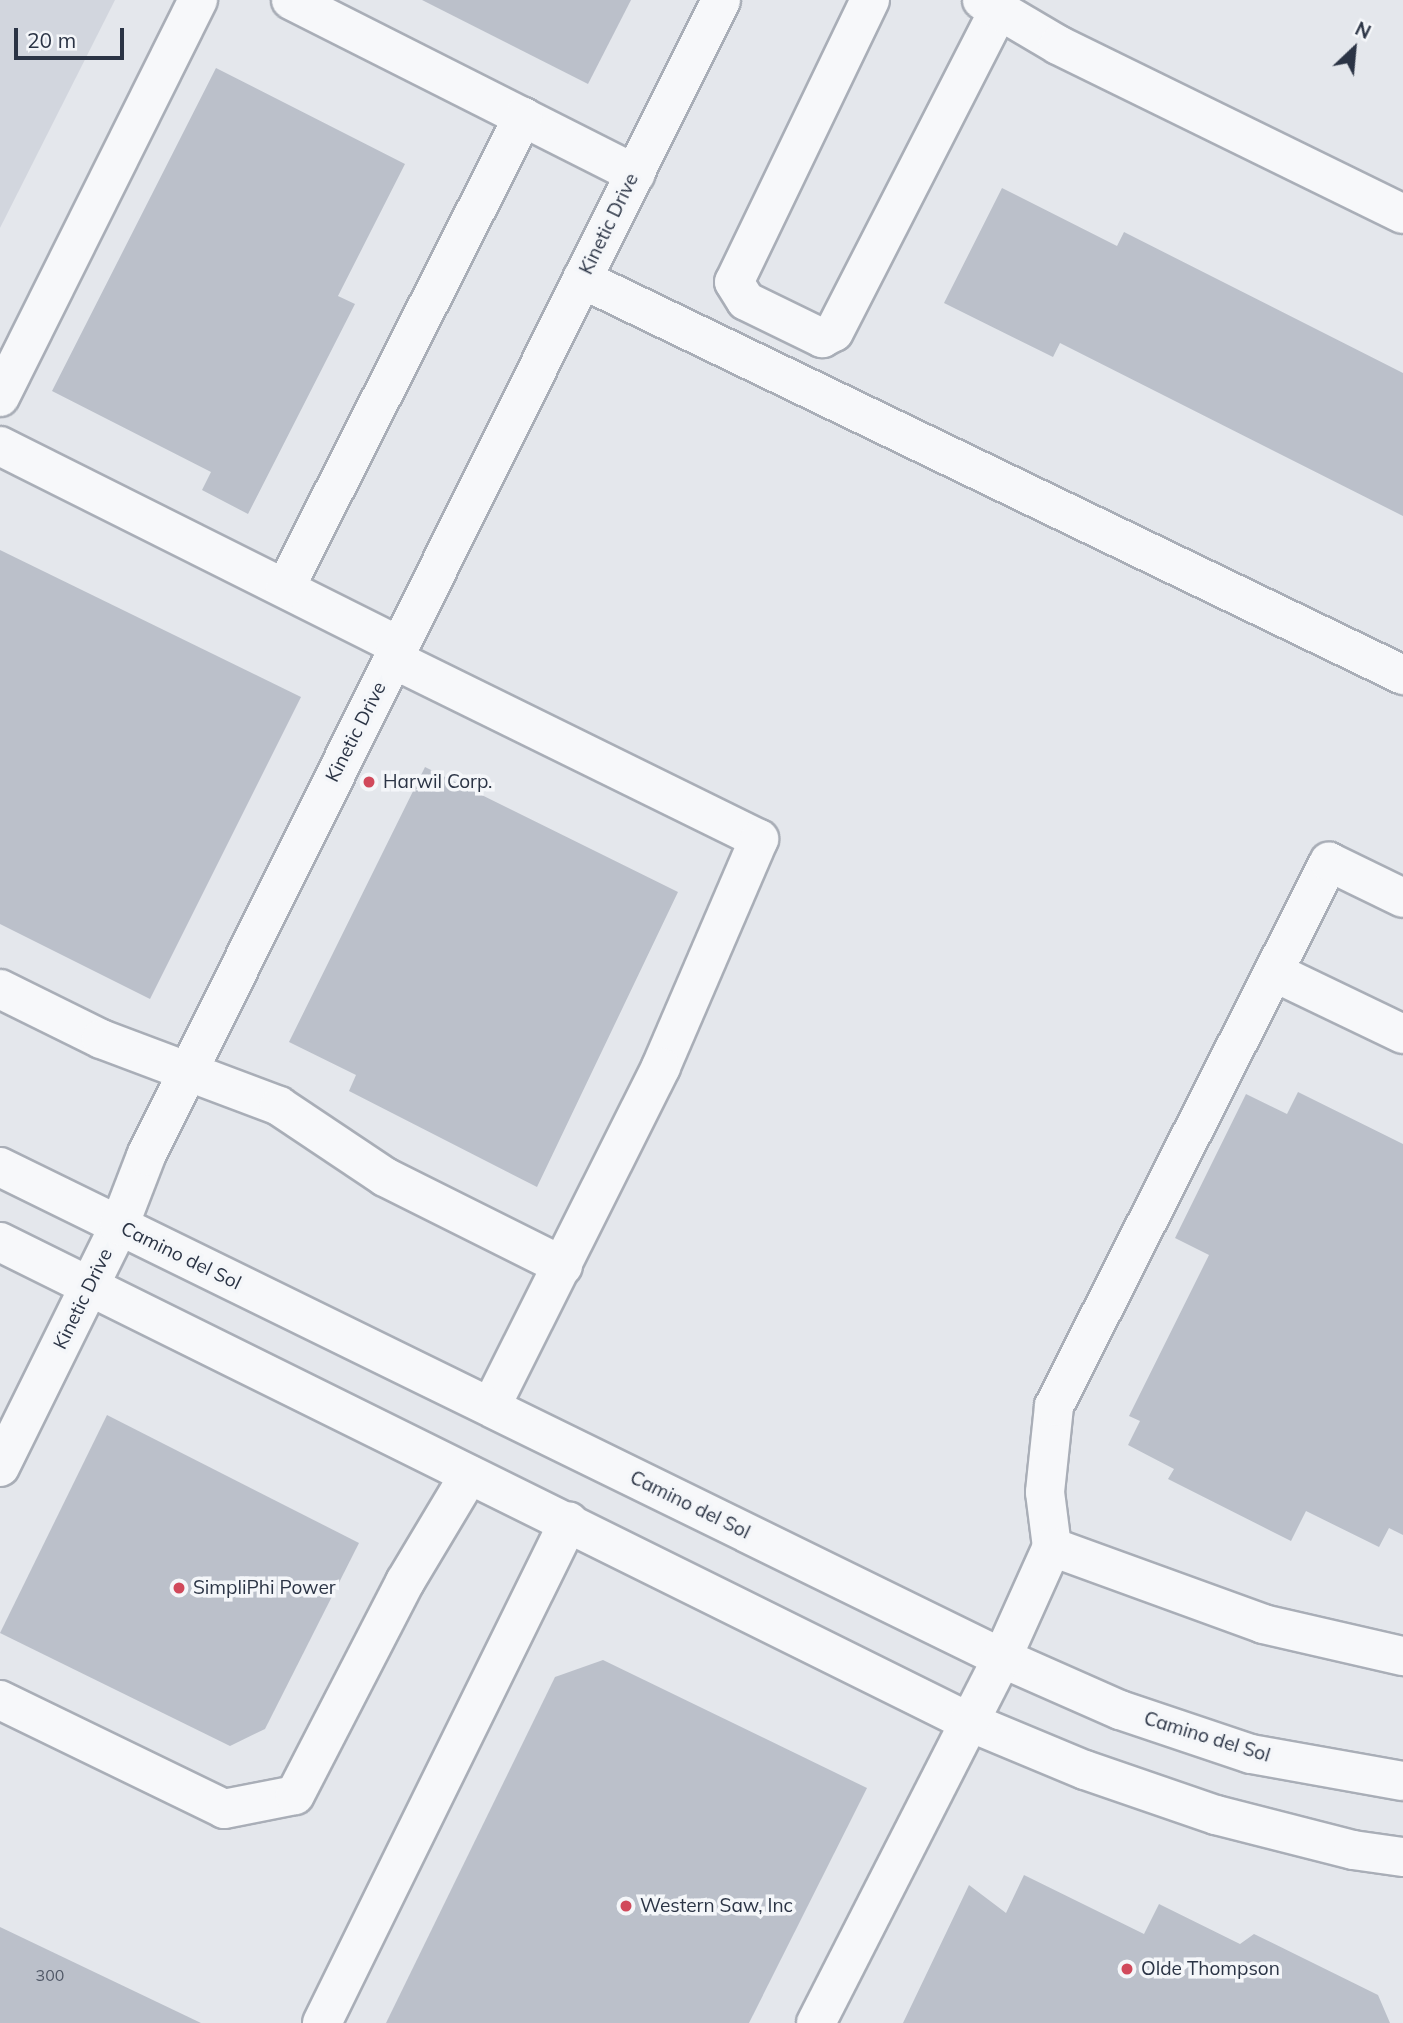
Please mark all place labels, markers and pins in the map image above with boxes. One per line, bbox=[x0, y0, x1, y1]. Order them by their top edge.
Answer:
place label: Harwil Corp. bbox=[383, 771, 492, 793]
marker: Harwil Corp. bbox=[361, 774, 377, 790]
place label: SimpliPhi Power bbox=[193, 1577, 336, 1599]
marker: SimpliPhi Power bbox=[171, 1580, 187, 1596]
place label: Western Saw, Inc bbox=[640, 1895, 793, 1917]
marker: Western Saw, Inc bbox=[618, 1898, 634, 1914]
place label: Olde Thompson bbox=[1141, 1958, 1280, 1980]
marker: Olde Thompson bbox=[1119, 1961, 1135, 1977]

